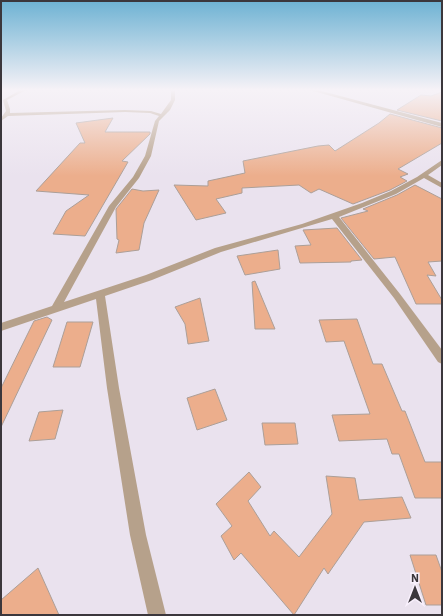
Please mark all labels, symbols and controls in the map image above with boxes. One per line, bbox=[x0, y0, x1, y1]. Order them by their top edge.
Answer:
north arrow bbox=[395, 568, 435, 608]
text: N bbox=[411, 571, 419, 585]

